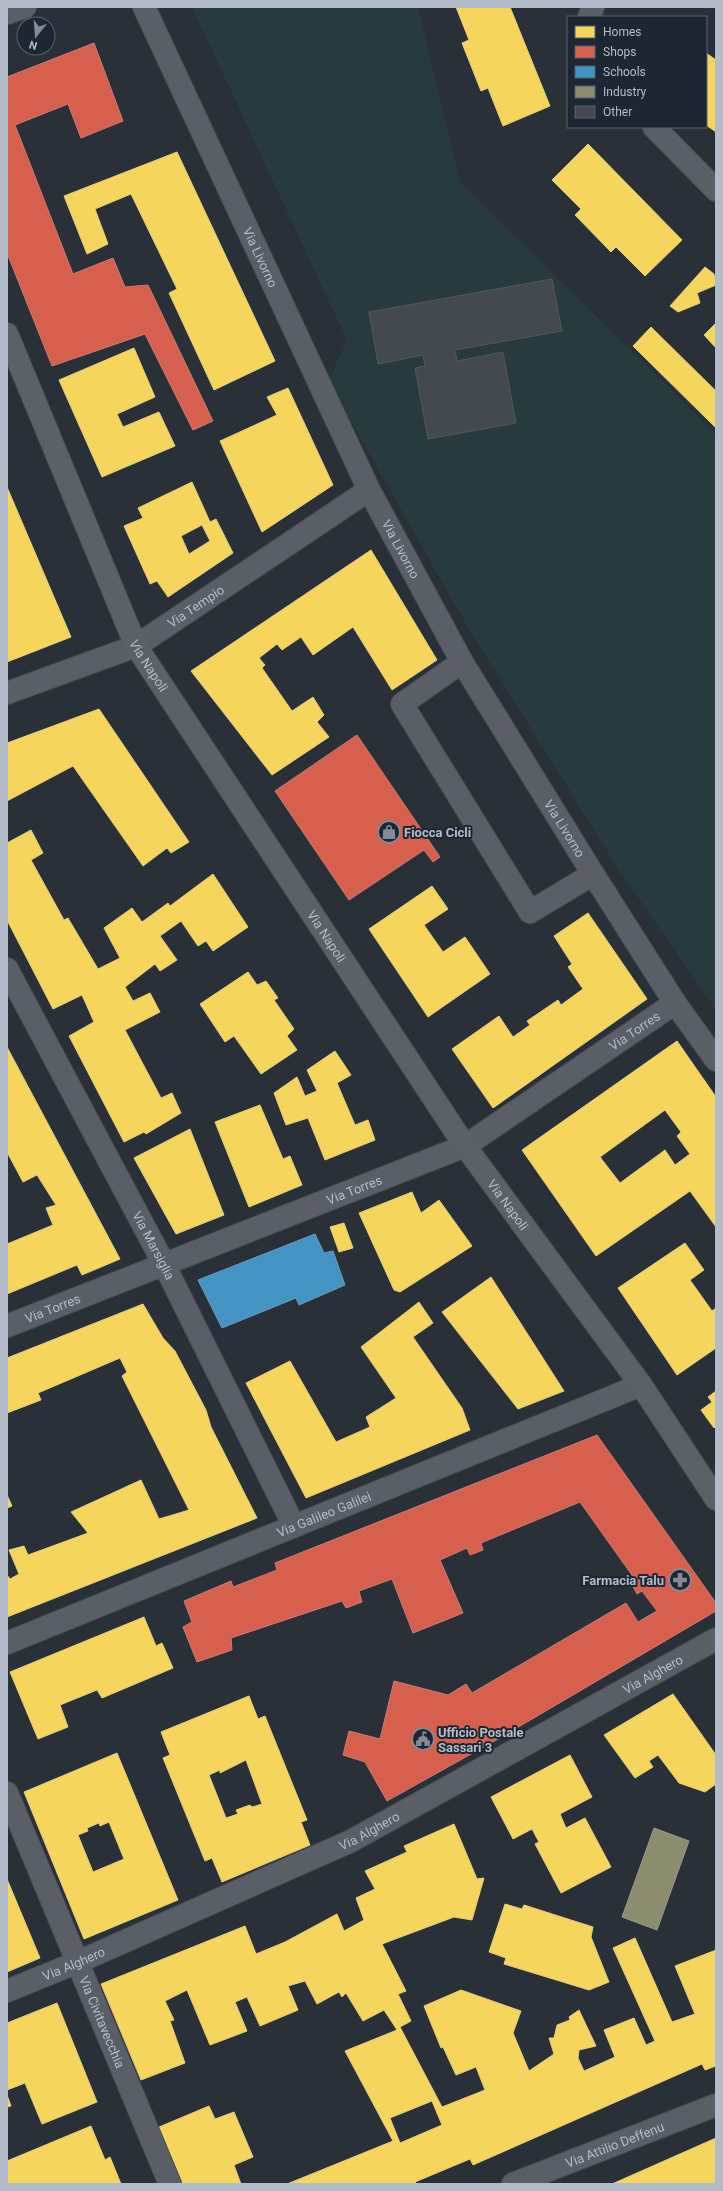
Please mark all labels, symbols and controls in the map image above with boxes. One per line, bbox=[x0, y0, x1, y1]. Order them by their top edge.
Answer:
north arrow bbox=[16, 16, 56, 56]
legend bbox=[567, 16, 707, 128]
text: Homes bbox=[603, 25, 641, 39]
text: N bbox=[27, 38, 39, 52]
text: Shops bbox=[603, 45, 637, 59]
text: Schools bbox=[603, 65, 646, 79]
text: Industry bbox=[603, 85, 647, 99]
text: Other bbox=[603, 105, 632, 119]
street label: Via Livorno bbox=[240, 225, 281, 290]
street label: Via Livorno bbox=[379, 517, 422, 581]
street label: Via Tempio bbox=[165, 582, 227, 631]
street label: Via Napoli bbox=[126, 638, 171, 695]
street label: Via Livorno bbox=[541, 797, 588, 860]
shop icon: Fiocca Cicli bbox=[376, 819, 402, 845]
place label: Fiocca Cicli bbox=[404, 825, 471, 840]
street label: Via Napoli bbox=[304, 908, 349, 965]
street label: Via Torres bbox=[606, 1008, 663, 1054]
street label: Via Torres bbox=[324, 1172, 385, 1208]
street label: Via Napoli bbox=[484, 1177, 531, 1233]
street label: Via Marsiglia bbox=[129, 1209, 178, 1282]
street label: Via Torres bbox=[23, 1291, 83, 1326]
street label: Via Galileo Galilei bbox=[275, 1489, 373, 1540]
pharmacy icon: Farmacia Talu bbox=[667, 1567, 693, 1593]
place label: Farmacia Talu bbox=[582, 1573, 664, 1588]
street label: Via Alghero bbox=[620, 1652, 686, 1697]
place label: Ufficio Postale Sassari 3 bbox=[438, 1725, 524, 1755]
public building icon: Ufficio Postale Sassari 3 bbox=[410, 1726, 436, 1752]
street label: Via Alghero bbox=[337, 1809, 402, 1853]
street label: Via Alghero bbox=[40, 1944, 107, 1984]
street label: Via Civitavecchia bbox=[76, 1974, 128, 2070]
street label: Via Attilio Deffenu bbox=[563, 2119, 666, 2171]

